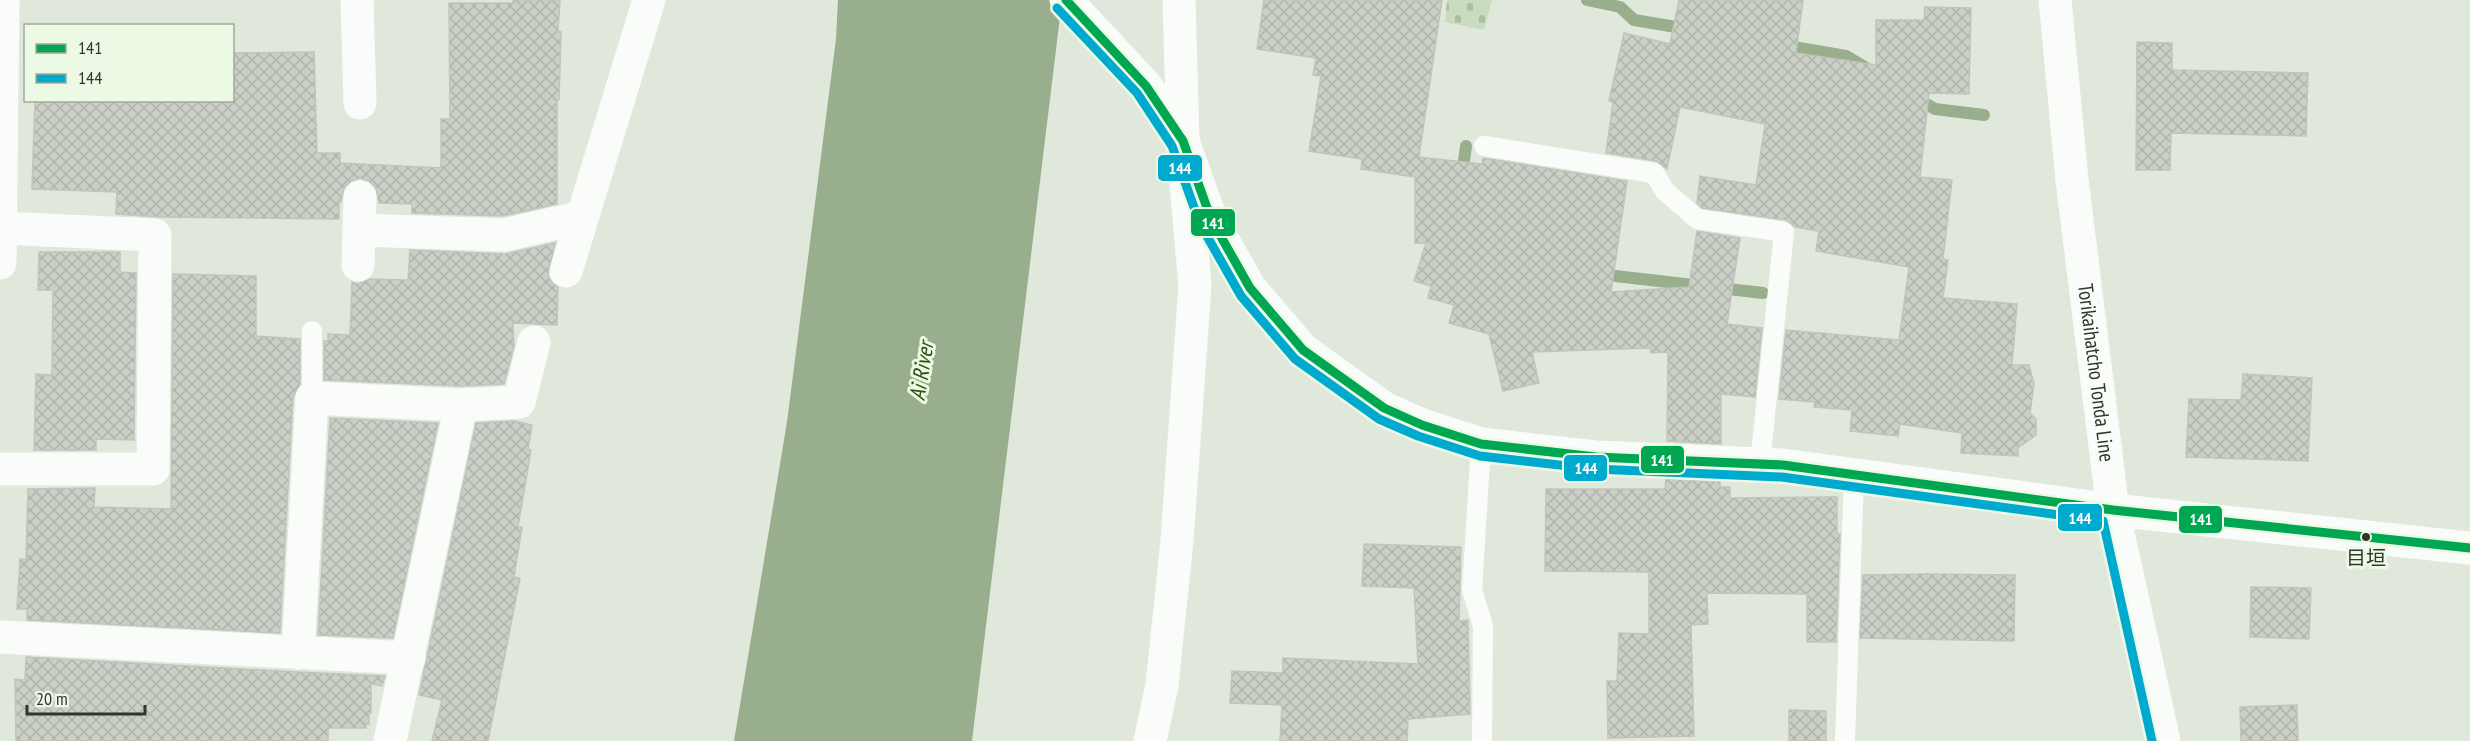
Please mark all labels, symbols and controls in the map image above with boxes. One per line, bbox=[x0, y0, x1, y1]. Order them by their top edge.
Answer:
legend bbox=[24, 24, 234, 102]
text: 141 bbox=[78, 36, 102, 59]
text: 144 bbox=[78, 66, 102, 89]
line badge: 144 bbox=[1157, 154, 1203, 182]
text: 144 bbox=[1169, 158, 1192, 178]
line badge: 141 bbox=[1190, 208, 1236, 237]
text: 141 bbox=[1202, 213, 1224, 233]
street label: Torikaihatcho Tonda Line bbox=[2072, 282, 2121, 463]
water label: Ai River bbox=[903, 337, 940, 402]
line badge: 141 bbox=[1640, 445, 1685, 474]
text: 141 bbox=[1651, 450, 1673, 470]
line badge: 144 bbox=[1563, 454, 1608, 482]
text: 144 bbox=[1575, 458, 1598, 478]
line badge: 144 bbox=[2057, 503, 2103, 532]
line badge: 141 bbox=[2178, 505, 2223, 534]
text: 144 bbox=[2069, 508, 2092, 528]
text: 141 bbox=[2190, 509, 2212, 529]
marker: 目垣 bbox=[2360, 531, 2372, 543]
place label: 目垣 bbox=[2346, 545, 2386, 571]
scale bar bbox=[27, 678, 146, 716]
text: 20 m bbox=[36, 687, 68, 710]

